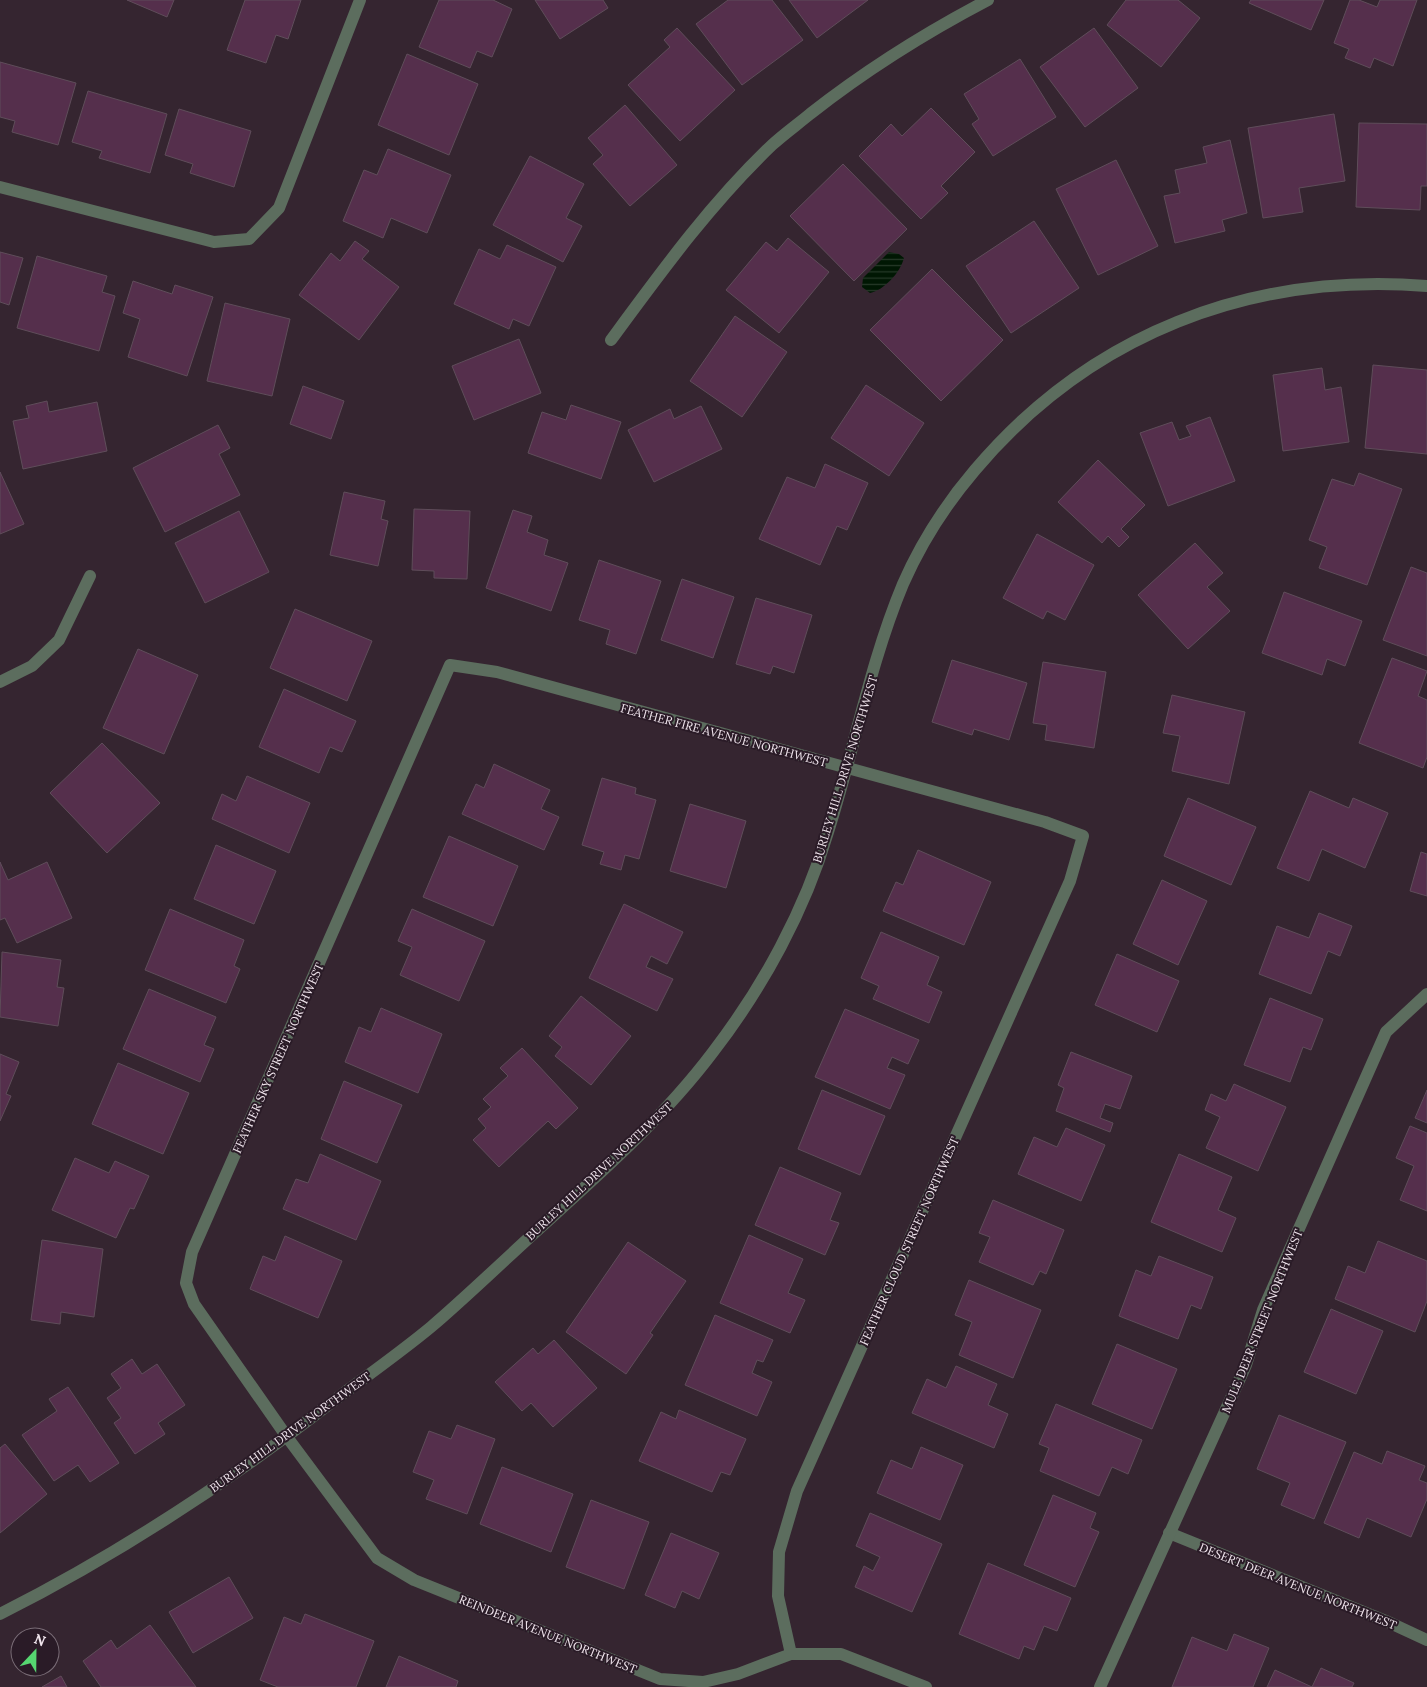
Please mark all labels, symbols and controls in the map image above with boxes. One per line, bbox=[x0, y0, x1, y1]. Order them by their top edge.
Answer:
street label: BURLEY HILL DRIVE NORTHWEST bbox=[809, 673, 881, 865]
street label: FEATHER FIRE AVENUE NORTHWEST bbox=[619, 700, 829, 770]
street label: FEATHER SKY STREET NORTHWEST bbox=[229, 960, 327, 1156]
street label: BURLEY HILL DRIVE NORTHWEST bbox=[522, 1099, 676, 1243]
street label: FEATHER CLOUD STREET NORTHWEST bbox=[856, 1134, 962, 1348]
street label: MULE DEER STREET NORTHWEST bbox=[1218, 1227, 1306, 1415]
street label: BURLEY HILL DRIVE NORTHWEST bbox=[207, 1368, 374, 1495]
street label: DESERT DEER AVENUE NORTHWEST bbox=[1197, 1539, 1399, 1633]
street label: REINDEER AVENUE NORTHWEST bbox=[457, 1591, 640, 1677]
north arrow bbox=[10, 1627, 60, 1677]
text: N bbox=[31, 1630, 48, 1650]

